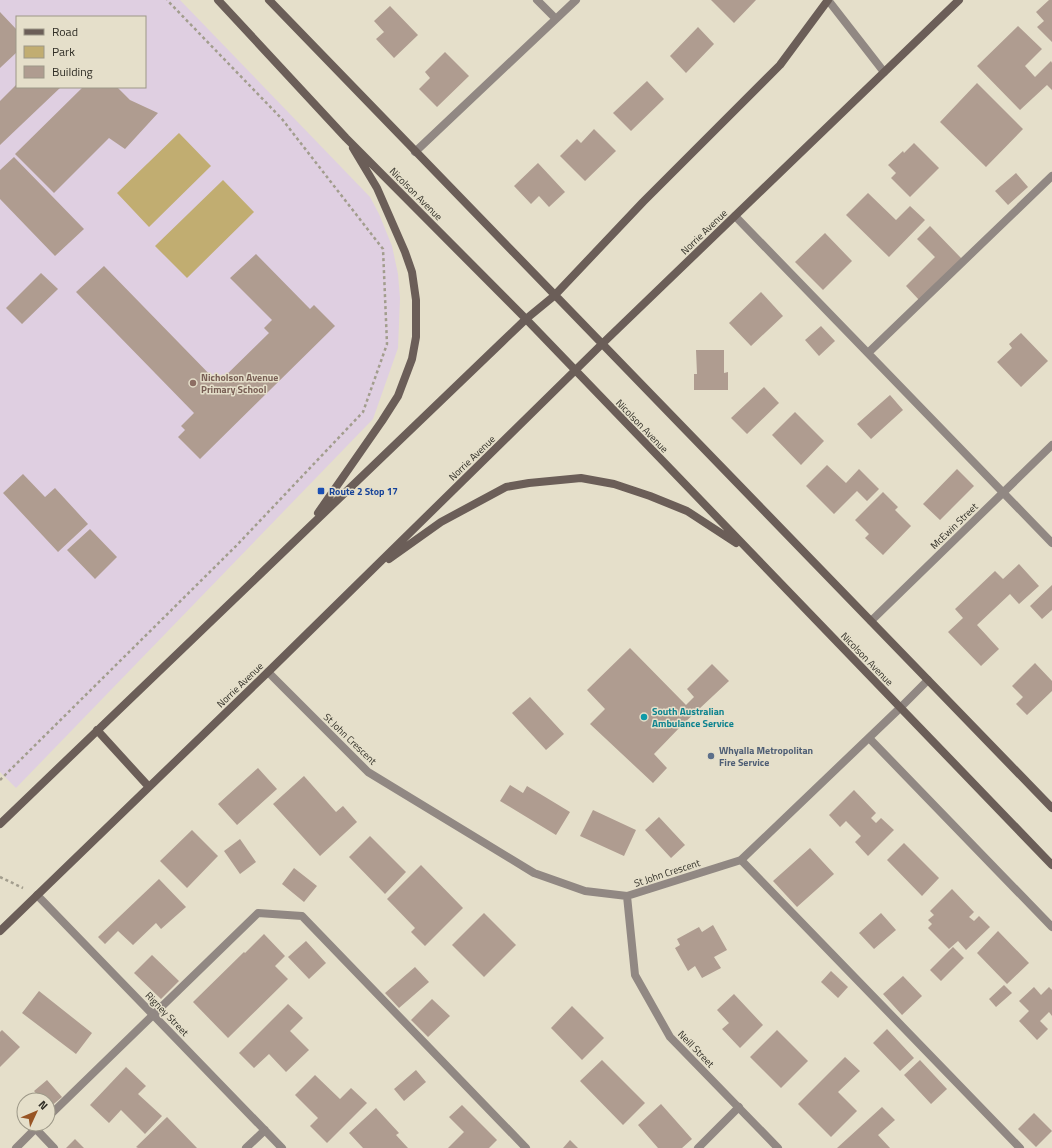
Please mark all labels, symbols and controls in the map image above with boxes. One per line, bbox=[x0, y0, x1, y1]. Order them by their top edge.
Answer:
legend bbox=[16, 16, 146, 88]
text: Road bbox=[52, 22, 78, 41]
text: Park bbox=[52, 42, 75, 61]
text: Building bbox=[52, 62, 93, 81]
street label: Nicolson Avenue bbox=[386, 164, 446, 224]
street label: Norrie Avenue bbox=[677, 206, 731, 258]
place label: Nicholson Avenue Primary School bbox=[201, 370, 278, 397]
marker: Nicholson Avenue Primary School bbox=[188, 378, 198, 388]
street label: Nicolson Avenue bbox=[612, 396, 672, 456]
street label: Norrie Avenue bbox=[445, 432, 499, 484]
place label: Route 2 Stop 17 bbox=[329, 484, 398, 499]
marker: Route 2 Stop 17 bbox=[316, 486, 326, 496]
street label: McEwin Street bbox=[927, 499, 982, 553]
street label: Nicolson Avenue bbox=[837, 629, 897, 689]
street label: Norrie Avenue bbox=[213, 659, 267, 711]
place label: South Australian Ambulance Service bbox=[652, 704, 734, 731]
street label: St John Crescent bbox=[320, 710, 380, 769]
marker: South Australian Ambulance Service bbox=[639, 712, 649, 722]
place label: Whyalla Metropolitan Fire Service bbox=[719, 743, 813, 770]
marker: Whyalla Metropolitan Fire Service bbox=[706, 751, 716, 761]
street label: St John Crescent bbox=[632, 855, 702, 891]
street label: Rigney Street bbox=[142, 988, 192, 1040]
street label: Neill Street bbox=[674, 1027, 718, 1071]
north arrow bbox=[16, 1092, 56, 1132]
text: N bbox=[35, 1097, 52, 1113]

